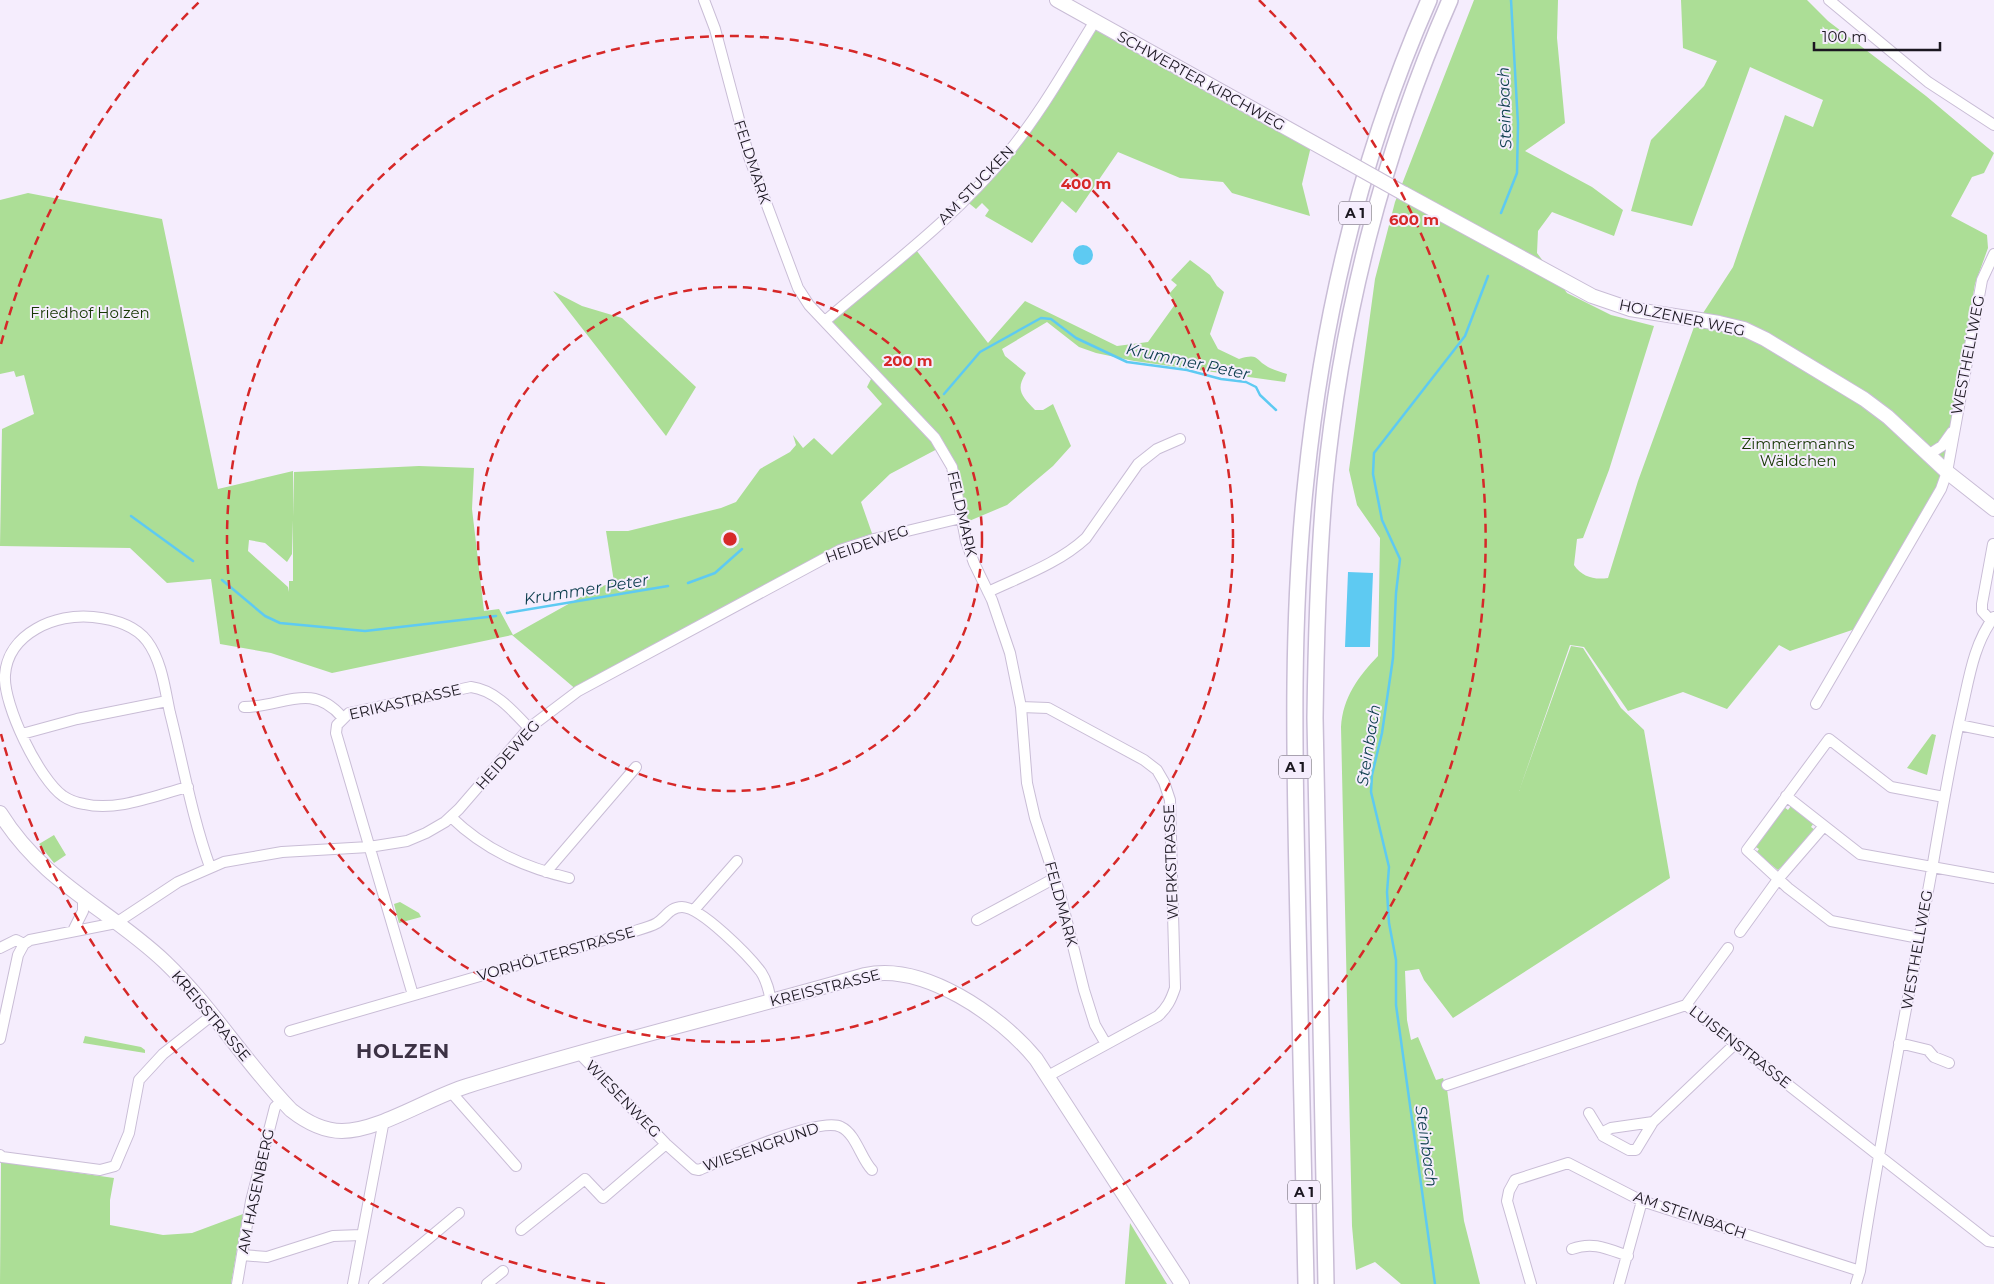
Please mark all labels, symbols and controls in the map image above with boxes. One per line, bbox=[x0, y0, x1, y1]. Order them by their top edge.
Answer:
scale bar bbox=[1814, 20, 1940, 52]
street label: SCHWERTER KIRCHWEG bbox=[1114, 26, 1289, 135]
text: 100 m bbox=[1822, 27, 1867, 46]
water label: Steinbach bbox=[1494, 67, 1515, 149]
street label: FELDMARK bbox=[730, 117, 775, 207]
street label: AM STUCKEN bbox=[933, 141, 1018, 228]
text: 400 m bbox=[1061, 174, 1111, 193]
road number: A 1 bbox=[1339, 202, 1371, 224]
text: 600 m bbox=[1389, 210, 1439, 229]
street label: WESTHELLWEG bbox=[1947, 294, 1988, 416]
street label: HOLZENER WEG bbox=[1617, 295, 1747, 340]
park label: Friedhof Holzen bbox=[30, 303, 150, 322]
water label: Krummer Peter bbox=[1124, 339, 1252, 384]
text: 200 m bbox=[883, 351, 933, 370]
park label: Zimmermanns Wäldchen bbox=[1742, 434, 1854, 470]
street label: FELDMARK bbox=[943, 469, 982, 559]
street label: HEIDEWEG bbox=[823, 520, 911, 567]
centre of rings bbox=[721, 530, 739, 548]
water label: Krummer Peter bbox=[522, 570, 650, 609]
street label: ERIKASTRASSE bbox=[347, 679, 463, 724]
water label: Steinbach bbox=[1353, 703, 1384, 787]
street label: HEIDEWEG bbox=[471, 716, 544, 793]
road number: A 1 bbox=[1279, 756, 1311, 779]
street label: WERKSTRASSE bbox=[1159, 804, 1182, 920]
street label: FELDMARK bbox=[1041, 859, 1082, 949]
street label: WESTHELLWEG bbox=[1897, 889, 1936, 1011]
street label: VORHÖLTERSTRASSE bbox=[475, 922, 637, 985]
street label: KREISSTRASSE bbox=[768, 965, 882, 1010]
street label: KREISSTRASSE bbox=[168, 966, 255, 1065]
street label: LUISENSTRASSE bbox=[1685, 1001, 1795, 1092]
district label: HOLZEN bbox=[356, 1039, 450, 1063]
street label: WIESENWEG bbox=[582, 1056, 665, 1141]
water label: Steinbach bbox=[1411, 1104, 1442, 1188]
street label: WIESENGRUND bbox=[700, 1118, 821, 1175]
street label: AM HASENBERG bbox=[233, 1127, 278, 1255]
road number: A 1 bbox=[1288, 1180, 1320, 1204]
street label: AM STEINBACH bbox=[1631, 1186, 1749, 1243]

